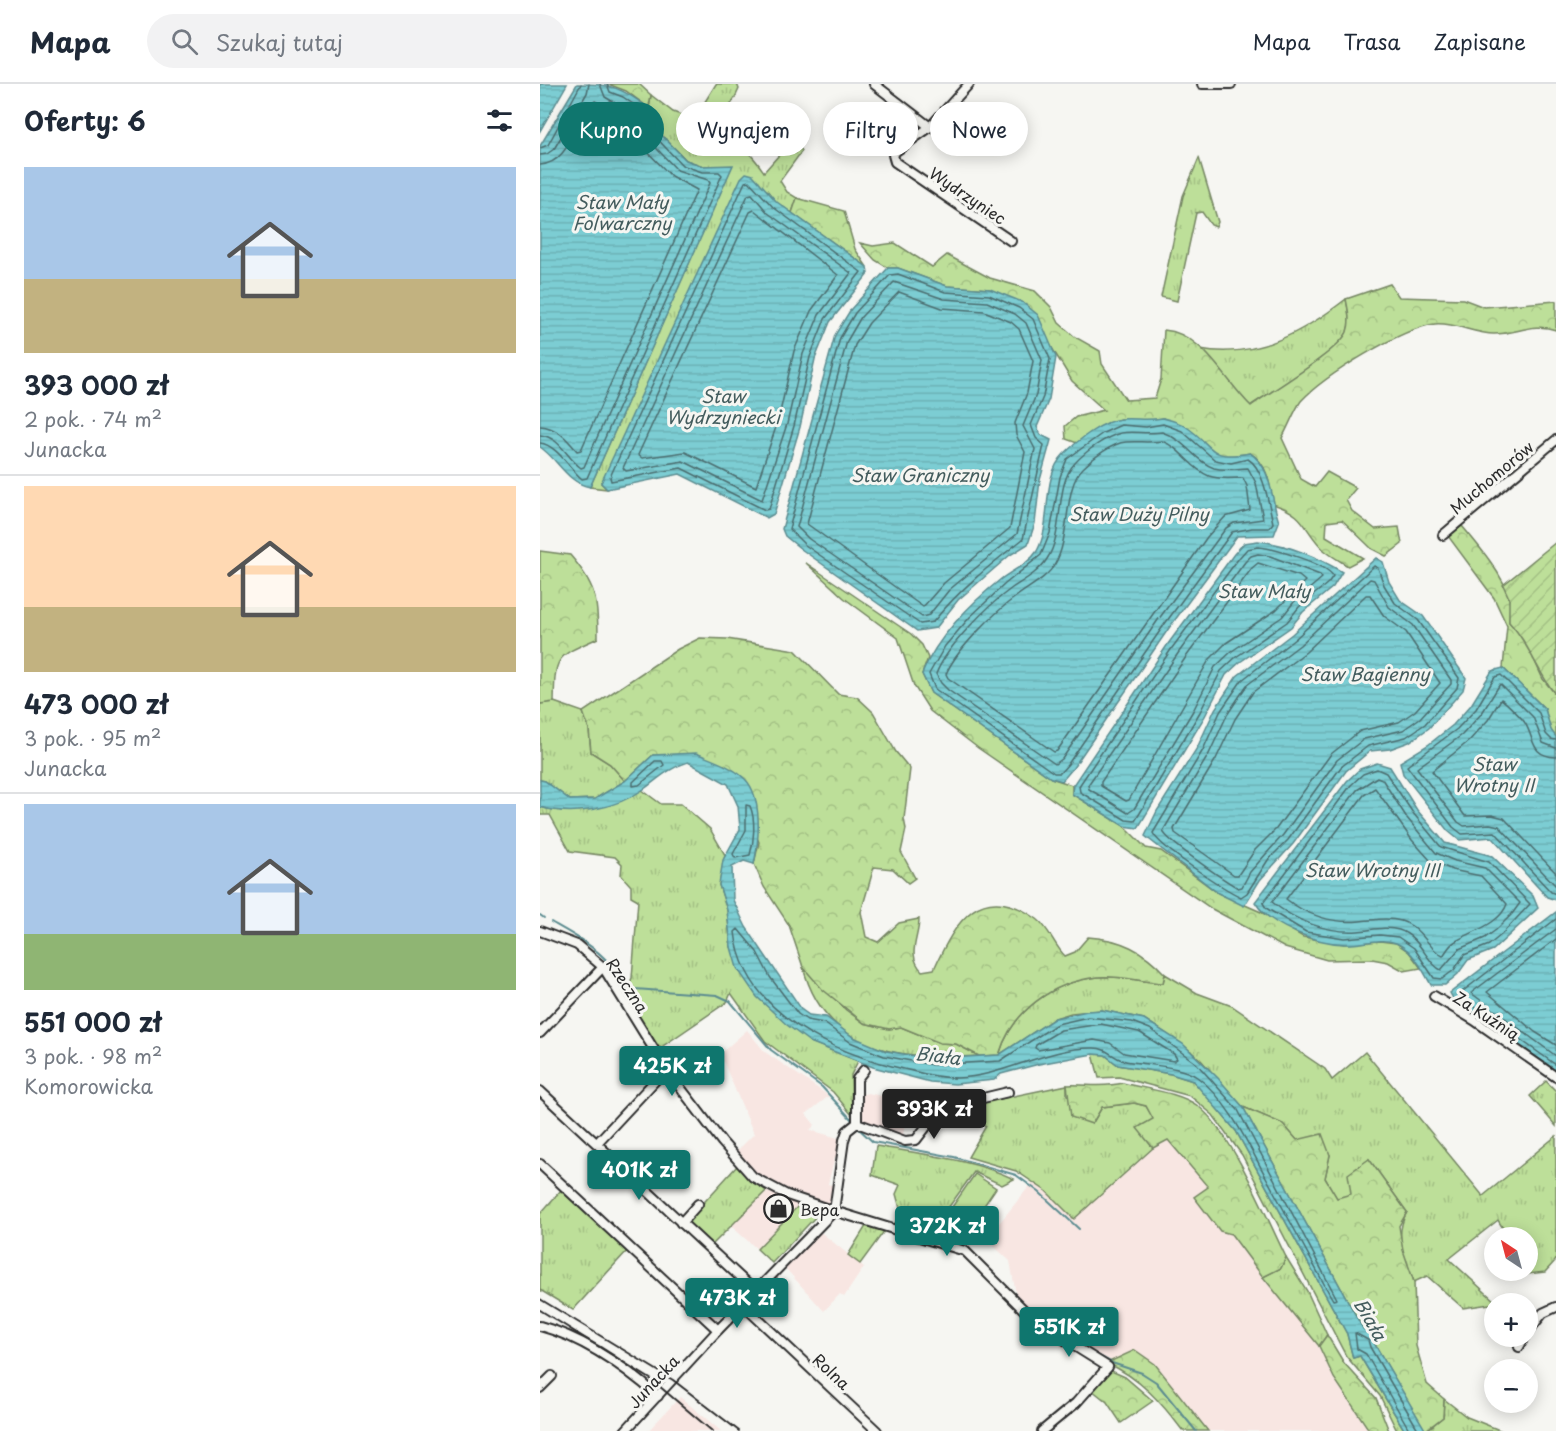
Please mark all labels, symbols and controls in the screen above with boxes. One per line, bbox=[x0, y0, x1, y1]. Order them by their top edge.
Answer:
search box bbox=[147, 14, 567, 68]
text: Mapa bbox=[30, 20, 111, 63]
icon: search bbox=[168, 25, 201, 58]
text: Szukaj tutaj bbox=[216, 25, 343, 58]
text: Mapa bbox=[1253, 25, 1310, 57]
text: Trasa bbox=[1343, 25, 1400, 57]
text: Zapisane bbox=[1433, 25, 1526, 57]
text: Oferty: 6 bbox=[24, 101, 146, 140]
chip: Kupno bbox=[558, 102, 664, 156]
chip: Wynajem bbox=[676, 102, 811, 156]
chip: Filtry bbox=[823, 102, 918, 156]
chip: Nowe bbox=[930, 102, 1028, 156]
icon: filters bbox=[483, 104, 516, 137]
street label: Wydrzyniec bbox=[925, 160, 1011, 230]
water label: Staw Mały Folwarczny bbox=[573, 188, 673, 236]
icon: home bbox=[216, 206, 324, 314]
text: 393 000 zł bbox=[24, 365, 168, 404]
water label: Staw Wydrzyniecki bbox=[666, 382, 783, 430]
text: 2 pok. · 74 m² bbox=[24, 404, 162, 434]
text: Junacka bbox=[24, 434, 106, 464]
street label: Muchomorów bbox=[1444, 434, 1539, 519]
water label: Staw Graniczny bbox=[851, 461, 991, 488]
water label: Staw Duży Pilny bbox=[1069, 500, 1210, 527]
icon: home bbox=[216, 525, 324, 633]
water label: Staw Mały bbox=[1218, 577, 1312, 604]
water label: Staw Bagienny bbox=[1300, 660, 1431, 687]
text: 473 000 zł bbox=[24, 684, 168, 723]
text: 3 pok. · 95 m² bbox=[24, 723, 161, 753]
water label: Staw Wrotny II bbox=[1454, 750, 1536, 798]
text: Junacka bbox=[24, 753, 106, 783]
icon: home bbox=[216, 843, 324, 951]
water label: Staw Wrotny III bbox=[1305, 856, 1441, 883]
street label: Rzeczna bbox=[601, 953, 655, 1017]
street label: Za Kuźnią bbox=[1449, 985, 1525, 1046]
text: 551 000 zł bbox=[24, 1002, 161, 1041]
water label: Biała bbox=[914, 1039, 963, 1071]
text: 3 pok. · 98 m² bbox=[24, 1041, 162, 1071]
pin: 425K zł bbox=[617, 1046, 727, 1097]
text: 425K zł bbox=[633, 1050, 711, 1080]
text: Komorowicka bbox=[24, 1071, 153, 1101]
pin: 393K zł bbox=[879, 1089, 989, 1140]
text: 393K zł bbox=[896, 1093, 972, 1123]
pin: 401K zł bbox=[584, 1150, 694, 1201]
text: 401K zł bbox=[601, 1154, 677, 1184]
shop icon: Bepa bbox=[763, 1193, 795, 1225]
place label: Bepa bbox=[800, 1197, 839, 1221]
pin: 372K zł bbox=[892, 1206, 1002, 1257]
text: 372K zł bbox=[909, 1210, 985, 1240]
north arrow bbox=[1484, 1227, 1538, 1281]
map controls bbox=[1484, 1227, 1538, 1413]
pin: 473K zł bbox=[682, 1278, 792, 1329]
text: 473K zł bbox=[699, 1282, 775, 1312]
water label: Biała bbox=[1348, 1293, 1394, 1346]
button: + bbox=[1484, 1293, 1538, 1347]
pin: 551K zł bbox=[1014, 1307, 1124, 1358]
text: 551K zł bbox=[1033, 1311, 1105, 1341]
street label: Rolna bbox=[808, 1347, 856, 1395]
street label: Junacka bbox=[622, 1349, 684, 1413]
button: − bbox=[1484, 1359, 1538, 1413]

